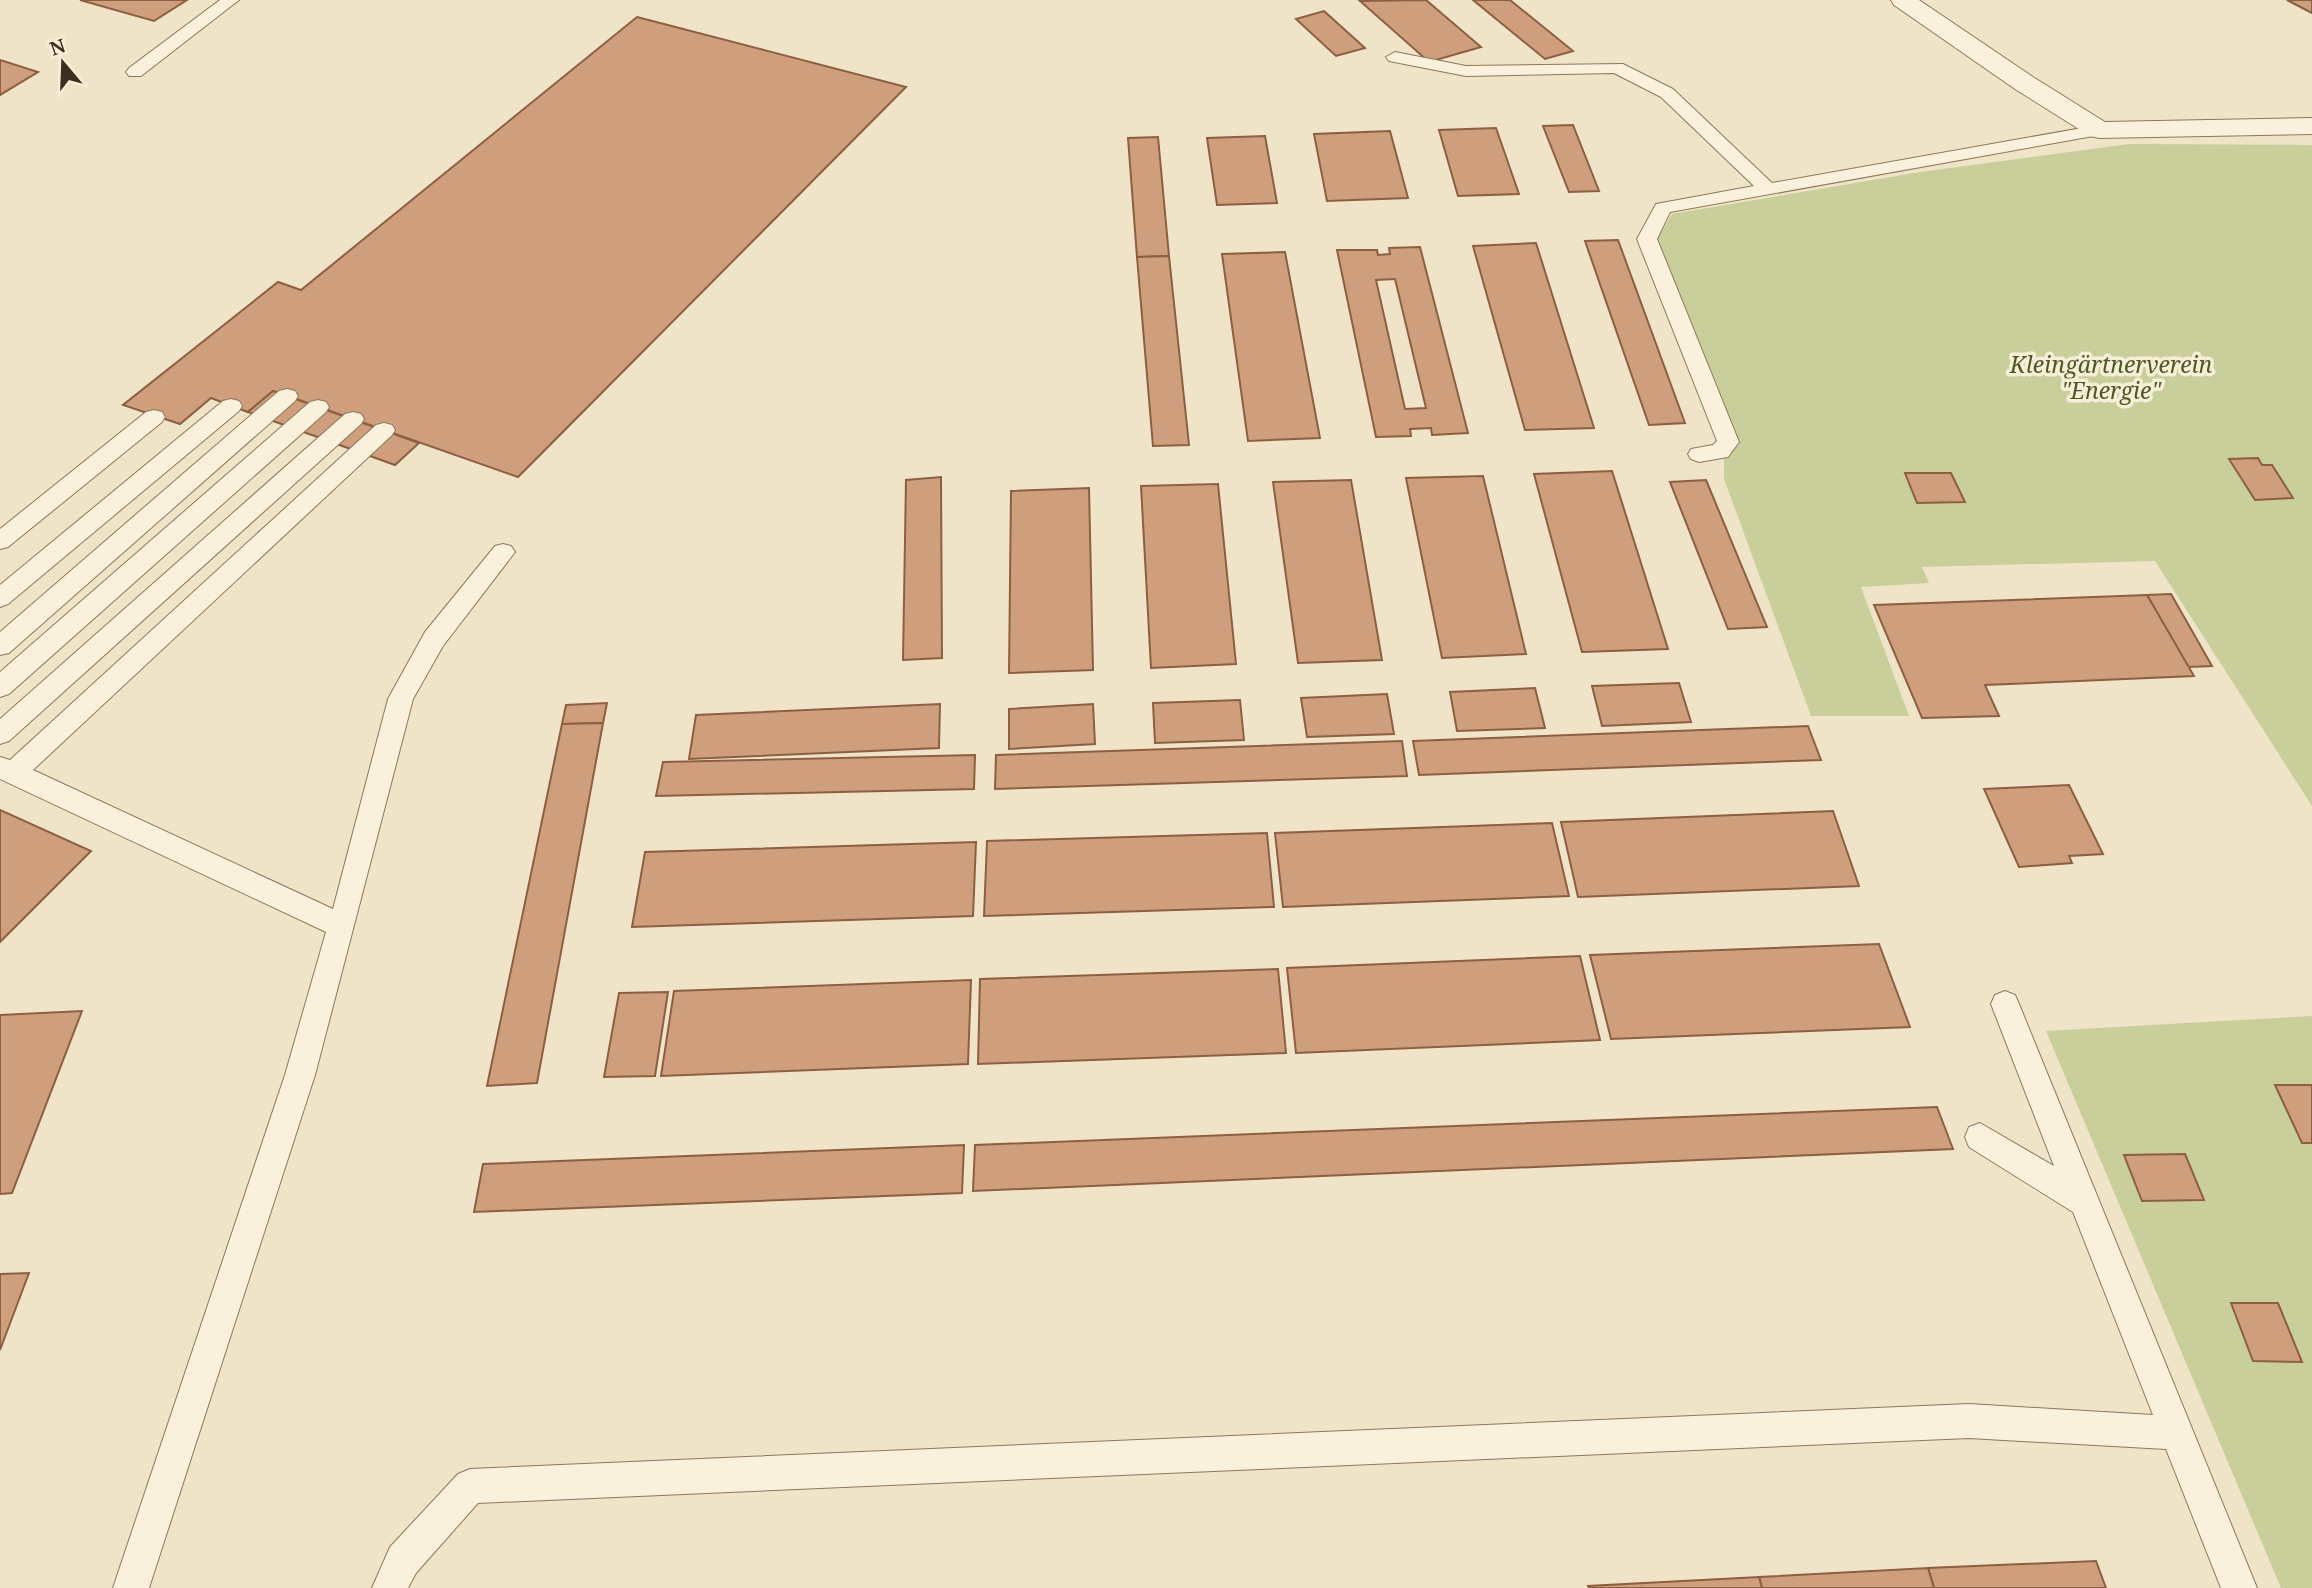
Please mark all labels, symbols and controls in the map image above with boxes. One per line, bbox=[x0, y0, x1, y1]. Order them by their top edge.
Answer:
north arrow bbox=[28, 28, 98, 98]
text: N bbox=[46, 32, 69, 62]
park label: Kleingärtnerverein "Energie" bbox=[2009, 348, 2212, 406]

